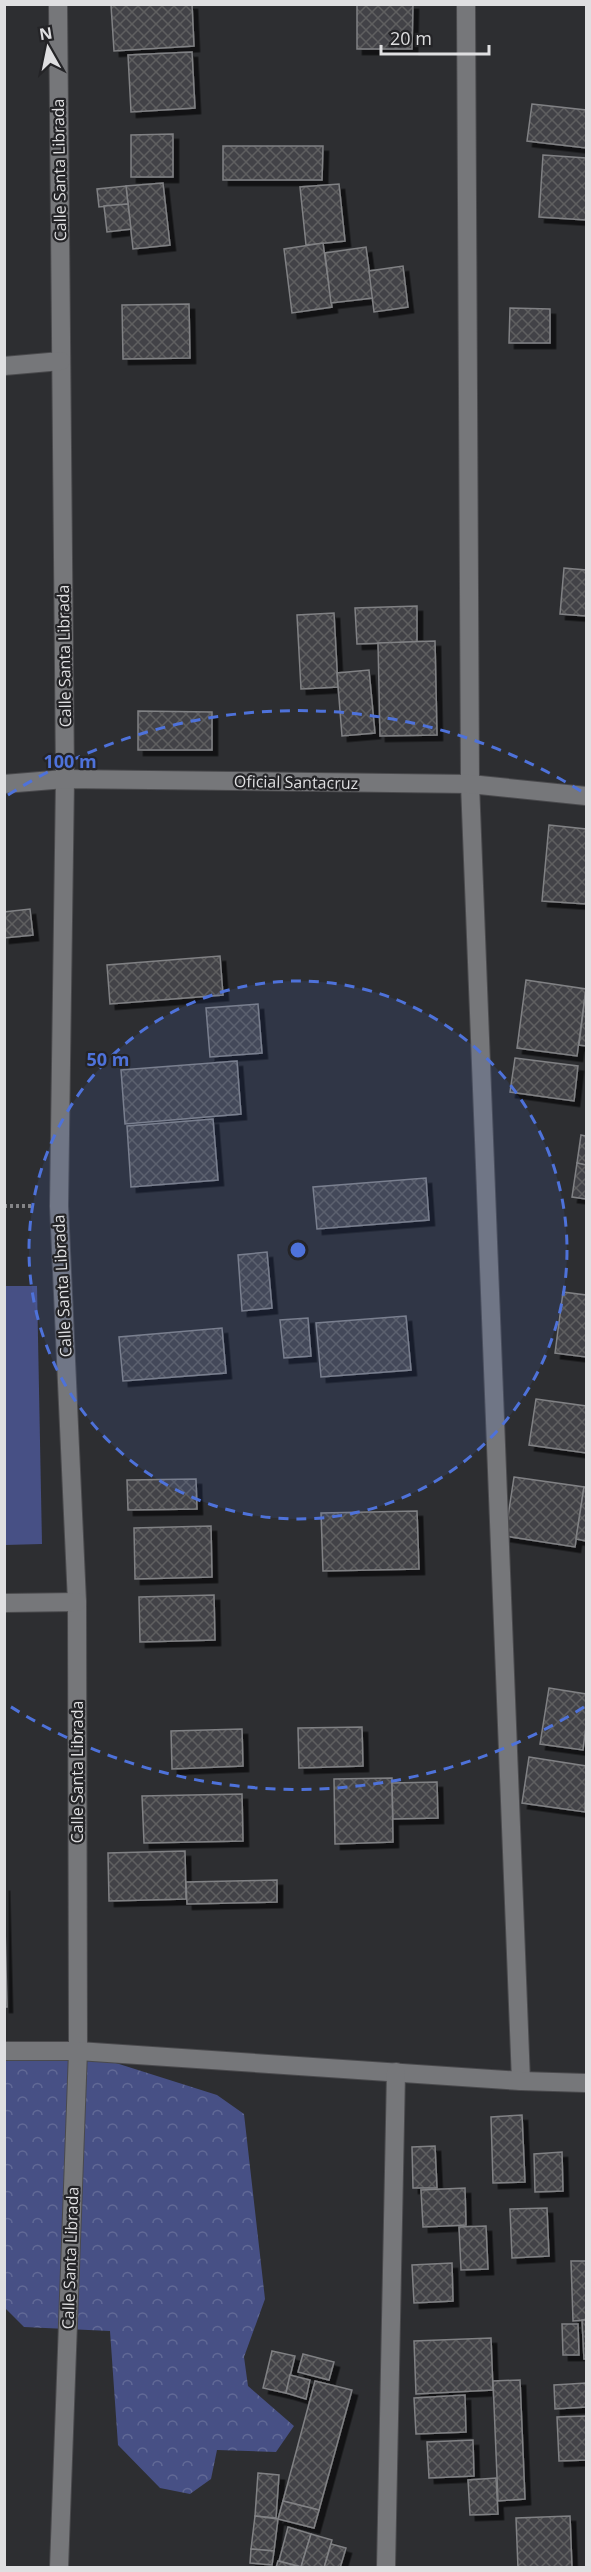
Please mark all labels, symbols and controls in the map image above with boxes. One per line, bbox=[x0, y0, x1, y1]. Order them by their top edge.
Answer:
north arrow bbox=[18, 18, 78, 78]
scale bar bbox=[381, 18, 489, 56]
text: N bbox=[38, 21, 54, 45]
text: 20 m bbox=[390, 26, 432, 50]
street label: Calle Santa Librada bbox=[47, 98, 71, 242]
street label: Calle Santa Librada bbox=[52, 584, 76, 728]
text: 100 m bbox=[43, 749, 97, 773]
street label: Oficial Santacruz bbox=[234, 770, 358, 794]
text: 50 m bbox=[87, 1047, 129, 1071]
street label: Calle Santa Librada bbox=[47, 1214, 77, 1358]
centre of rings bbox=[288, 1240, 308, 1260]
street label: Calle Santa Librada bbox=[66, 1701, 88, 1843]
street label: Calle Santa Librada bbox=[57, 2186, 83, 2330]

